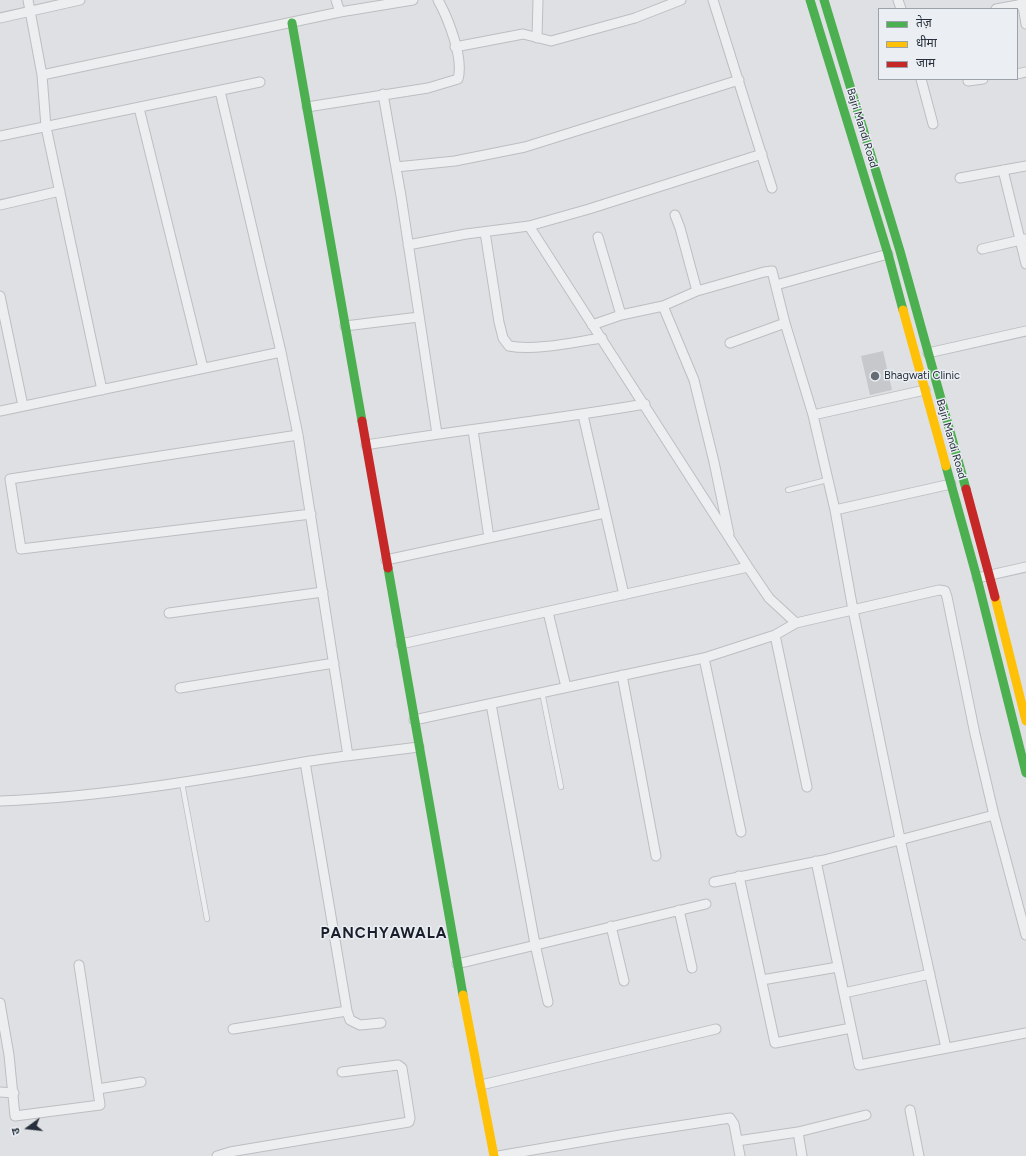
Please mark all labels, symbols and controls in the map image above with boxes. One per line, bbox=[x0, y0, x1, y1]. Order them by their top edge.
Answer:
legend bbox=[878, 8, 1018, 80]
text: तेज़ bbox=[916, 16, 932, 30]
text: धीमा bbox=[916, 36, 937, 50]
text: जाम bbox=[916, 56, 935, 70]
street label: Bajri Mandi Road bbox=[844, 87, 880, 169]
place label: Bhagwati Clinic bbox=[884, 369, 960, 383]
marker: Bhagwati Clinic bbox=[869, 370, 881, 382]
street label: Bajri Mandi Road bbox=[933, 398, 969, 480]
district label: PANCHYAWALA bbox=[320, 925, 448, 943]
north arrow bbox=[8, 1108, 48, 1148]
text: उ bbox=[9, 1126, 23, 1136]

